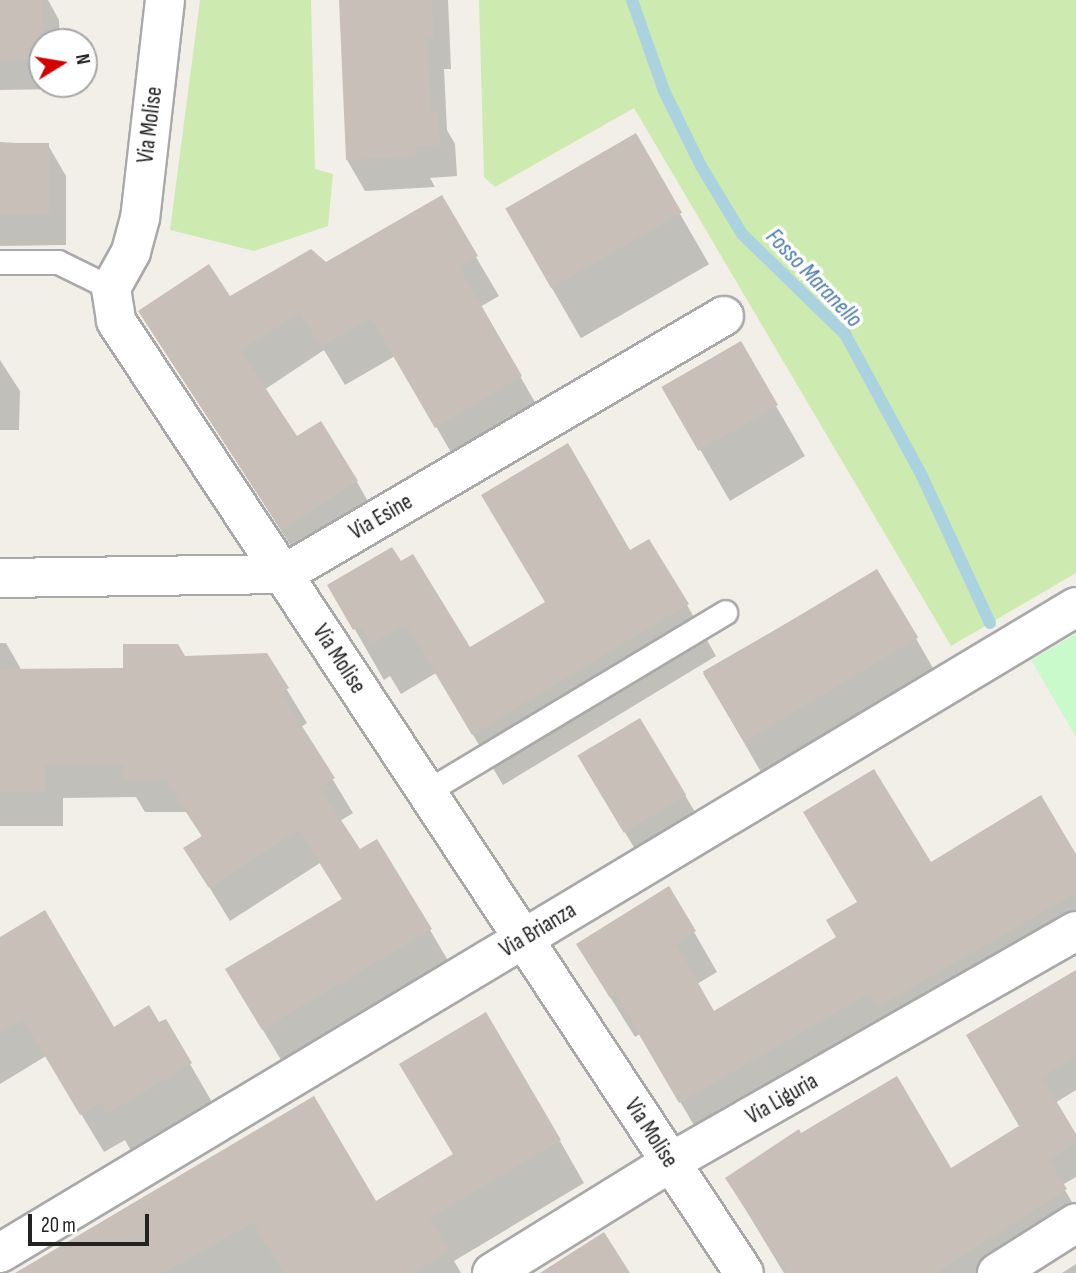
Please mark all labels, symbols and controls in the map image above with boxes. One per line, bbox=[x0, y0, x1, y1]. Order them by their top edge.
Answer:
north arrow bbox=[28, 28, 98, 98]
text: N bbox=[70, 52, 94, 66]
street label: Via Molise bbox=[132, 85, 168, 165]
water label: Fosso Maranello bbox=[760, 223, 868, 333]
street label: Via Esine bbox=[345, 488, 417, 546]
street label: Via Molise bbox=[306, 619, 372, 699]
street label: Via Brianza bbox=[495, 897, 581, 963]
street label: Via Liguria bbox=[741, 1067, 823, 1131]
street label: Via Molise bbox=[618, 1093, 684, 1173]
scale bar bbox=[32, 1200, 152, 1244]
text: 20 m bbox=[41, 1213, 76, 1238]

